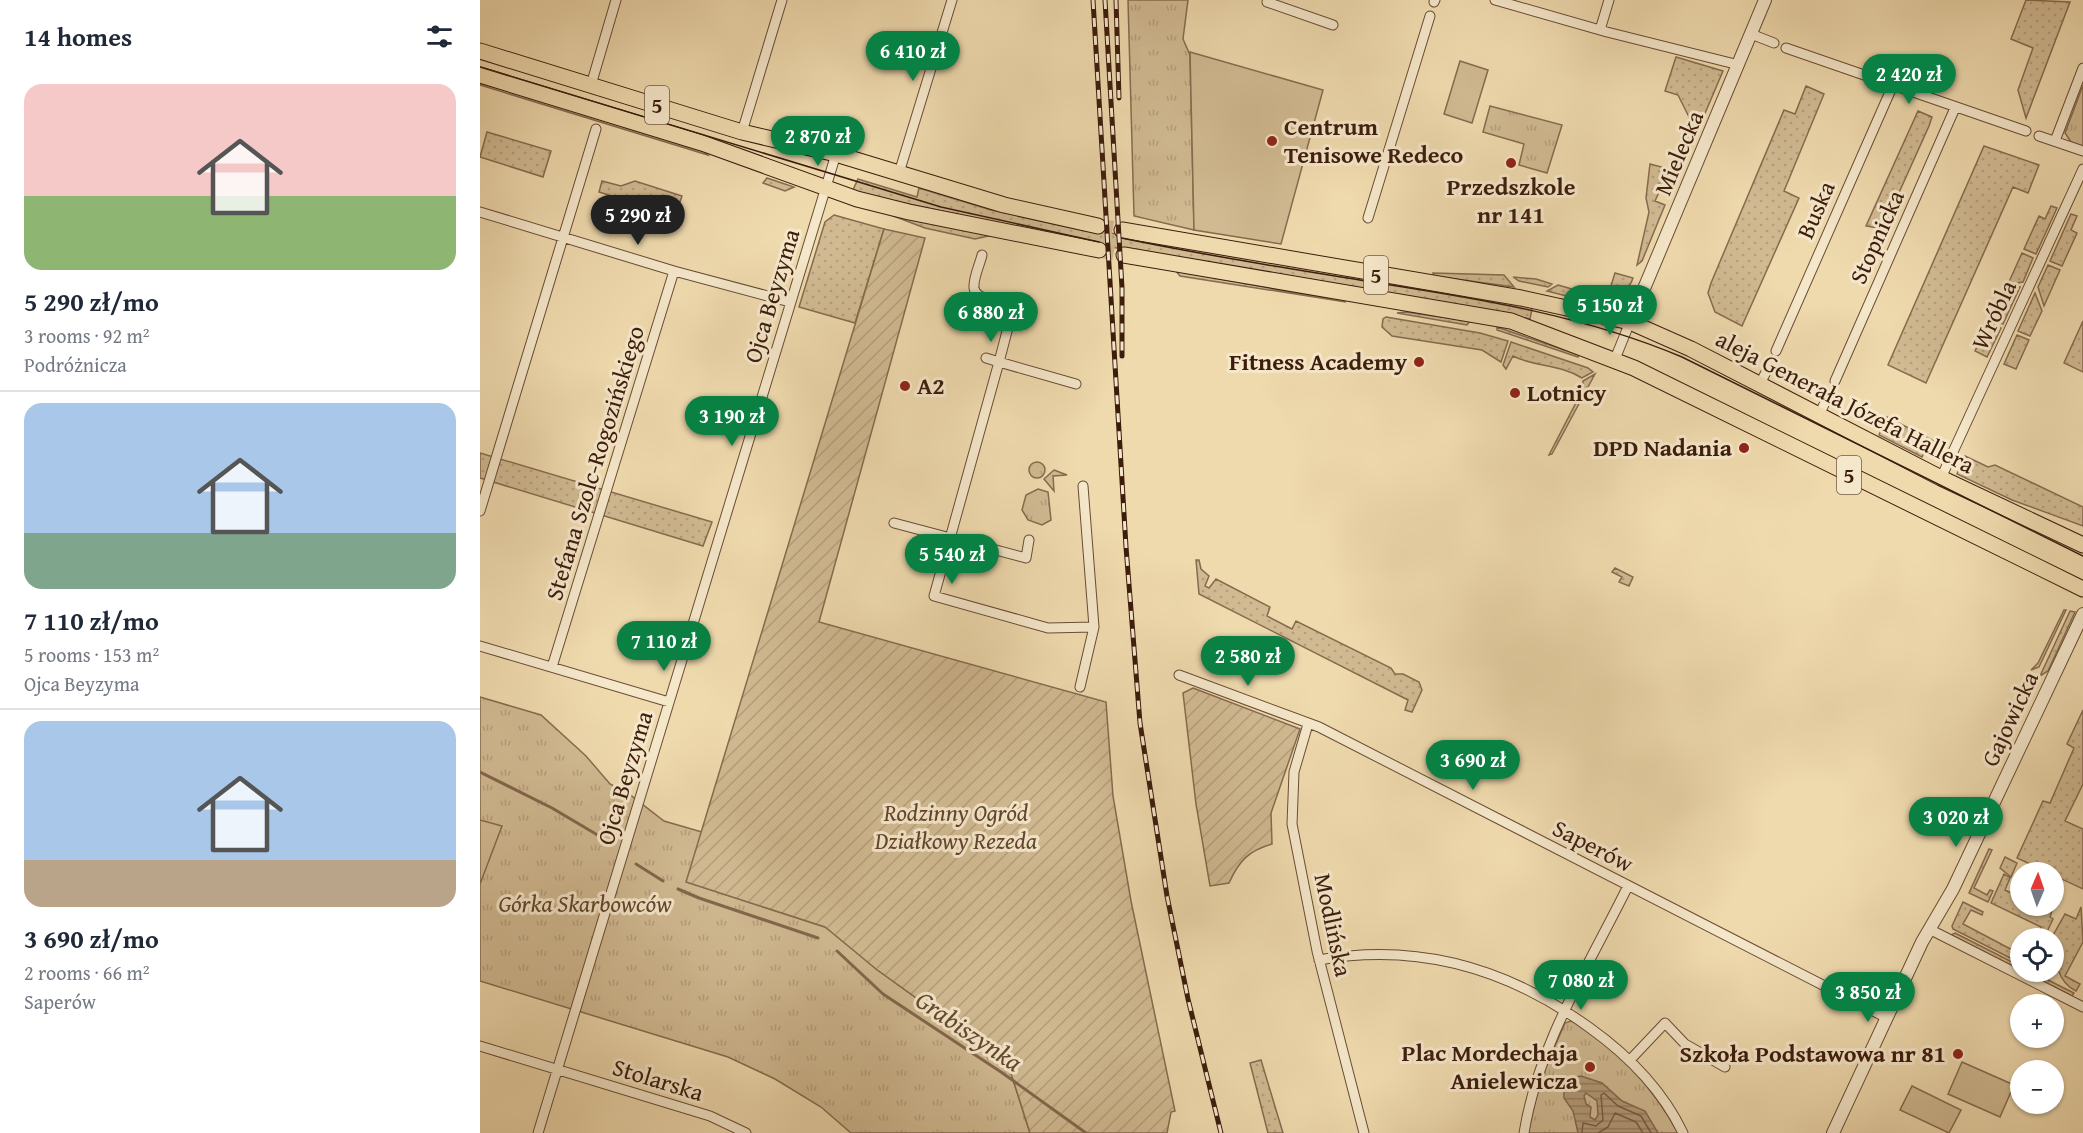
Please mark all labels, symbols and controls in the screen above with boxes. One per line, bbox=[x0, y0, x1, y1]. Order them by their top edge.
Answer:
text: 14 homes bbox=[24, 17, 132, 56]
icon: filters bbox=[423, 20, 456, 53]
pin: 6 410 zł bbox=[851, 31, 975, 82]
text: 6 410 zł bbox=[880, 36, 946, 65]
pin: 2 420 zł bbox=[1847, 54, 1971, 105]
text: 2 420 zł bbox=[1876, 59, 1942, 88]
road number: 5 bbox=[645, 86, 669, 124]
street label: Mielecka bbox=[1645, 104, 1712, 201]
place label: Centrum Tenisowe Redeco bbox=[1284, 109, 1464, 172]
pin: 2 870 zł bbox=[756, 116, 880, 167]
text: 2 870 zł bbox=[785, 121, 851, 150]
icon: home bbox=[186, 123, 294, 231]
marker: Centrum Tenisowe Redeco bbox=[1265, 134, 1279, 148]
marker: Przedszkole nr 141 bbox=[1504, 156, 1518, 170]
place label: Przedszkole nr 141 bbox=[1447, 169, 1576, 232]
street label: Buska bbox=[1787, 175, 1844, 244]
street label: Stopnicka bbox=[1840, 184, 1913, 289]
pin: 5 290 zł bbox=[576, 195, 700, 246]
text: 5 290 zł bbox=[605, 200, 671, 229]
street label: Ojca Beyzyma bbox=[735, 224, 809, 367]
road number: 5 bbox=[1364, 256, 1388, 294]
street label: Wróbla bbox=[1962, 274, 2025, 355]
text: 5 290 zł/mo bbox=[24, 282, 159, 321]
pin: 5 150 zł bbox=[1548, 285, 1672, 336]
text: 5 150 zł bbox=[1577, 290, 1643, 319]
pin: 6 880 zł bbox=[929, 292, 1053, 343]
text: 6 880 zł bbox=[958, 297, 1024, 326]
text: 3 rooms · 92 m² bbox=[24, 321, 150, 350]
street label: Stefana Szolc-Rogozińskiego bbox=[536, 321, 653, 605]
street label: aleja Generała Józefa Hallera bbox=[1710, 321, 1981, 482]
place label: Fitness Academy bbox=[1229, 344, 1408, 379]
text: Podróżnicza bbox=[24, 350, 127, 379]
marker: Fitness Academy bbox=[1412, 355, 1426, 369]
place label: A2 bbox=[917, 368, 945, 403]
place label: Lotnicy bbox=[1527, 375, 1607, 410]
marker: A2 bbox=[898, 379, 912, 393]
marker: Lotnicy bbox=[1508, 386, 1522, 400]
pin: 3 190 zł bbox=[670, 396, 794, 447]
text: 3 190 zł bbox=[699, 401, 765, 430]
place label: DPD Nadania bbox=[1593, 430, 1733, 465]
marker: DPD Nadania bbox=[1737, 441, 1751, 455]
icon: home bbox=[186, 442, 294, 550]
road number: 5 bbox=[1837, 456, 1861, 494]
pin: 5 540 zł bbox=[890, 534, 1014, 585]
text: 5 540 zł bbox=[919, 539, 985, 568]
text: 7 110 zł/mo bbox=[24, 601, 159, 640]
pin: 7 110 zł bbox=[602, 621, 726, 672]
text: 7 110 zł bbox=[631, 626, 697, 655]
pin: 2 580 zł bbox=[1186, 636, 1310, 687]
text: 5 rooms · 153 m² bbox=[24, 640, 159, 669]
text: 2 580 zł bbox=[1215, 641, 1281, 670]
street label: Gajowicka bbox=[1972, 665, 2047, 772]
text: Ojca Beyzyma bbox=[24, 669, 139, 698]
street label: Ojca Beyzyma bbox=[588, 706, 662, 849]
pin: 3 690 zł bbox=[1411, 740, 1535, 791]
text: 3 690 zł bbox=[1440, 745, 1506, 774]
icon: home bbox=[186, 760, 294, 868]
park label: Rodzinny Ogród Działkowy Rezeda bbox=[874, 795, 1037, 858]
pin: 3 020 zł bbox=[1894, 797, 2018, 848]
text: 3 020 zł bbox=[1923, 802, 1989, 831]
street label: Saperów bbox=[1547, 810, 1640, 881]
north arrow bbox=[2010, 862, 2064, 916]
map controls bbox=[2010, 862, 2064, 1114]
street label: Modlińska bbox=[1305, 870, 1362, 980]
park label: Górka Skarbowców bbox=[499, 886, 672, 921]
text: 3 690 zł/mo bbox=[24, 919, 159, 958]
button: locate bbox=[2010, 928, 2064, 982]
text: 2 rooms · 66 m² bbox=[24, 958, 150, 987]
pin: 7 080 zł bbox=[1519, 960, 1643, 1011]
text: 7 080 zł bbox=[1548, 965, 1614, 994]
pin: 3 850 zł bbox=[1806, 972, 1930, 1023]
text: 3 850 zł bbox=[1835, 977, 1901, 1006]
water label: Grabiszynka bbox=[908, 980, 1031, 1081]
text: Saperów bbox=[24, 987, 96, 1016]
button: + bbox=[2010, 994, 2064, 1048]
place label: Plac Mordechaja Anielewicza bbox=[1402, 1035, 1579, 1098]
place label: Szkoła Podstawowa nr 81 bbox=[1679, 1036, 1946, 1071]
marker: Szkoła Podstawowa nr 81 bbox=[1951, 1047, 1965, 1061]
street label: Stolarska bbox=[608, 1049, 709, 1110]
marker: Plac Mordechaja Anielewicza bbox=[1583, 1060, 1597, 1074]
button: − bbox=[2010, 1060, 2064, 1114]

